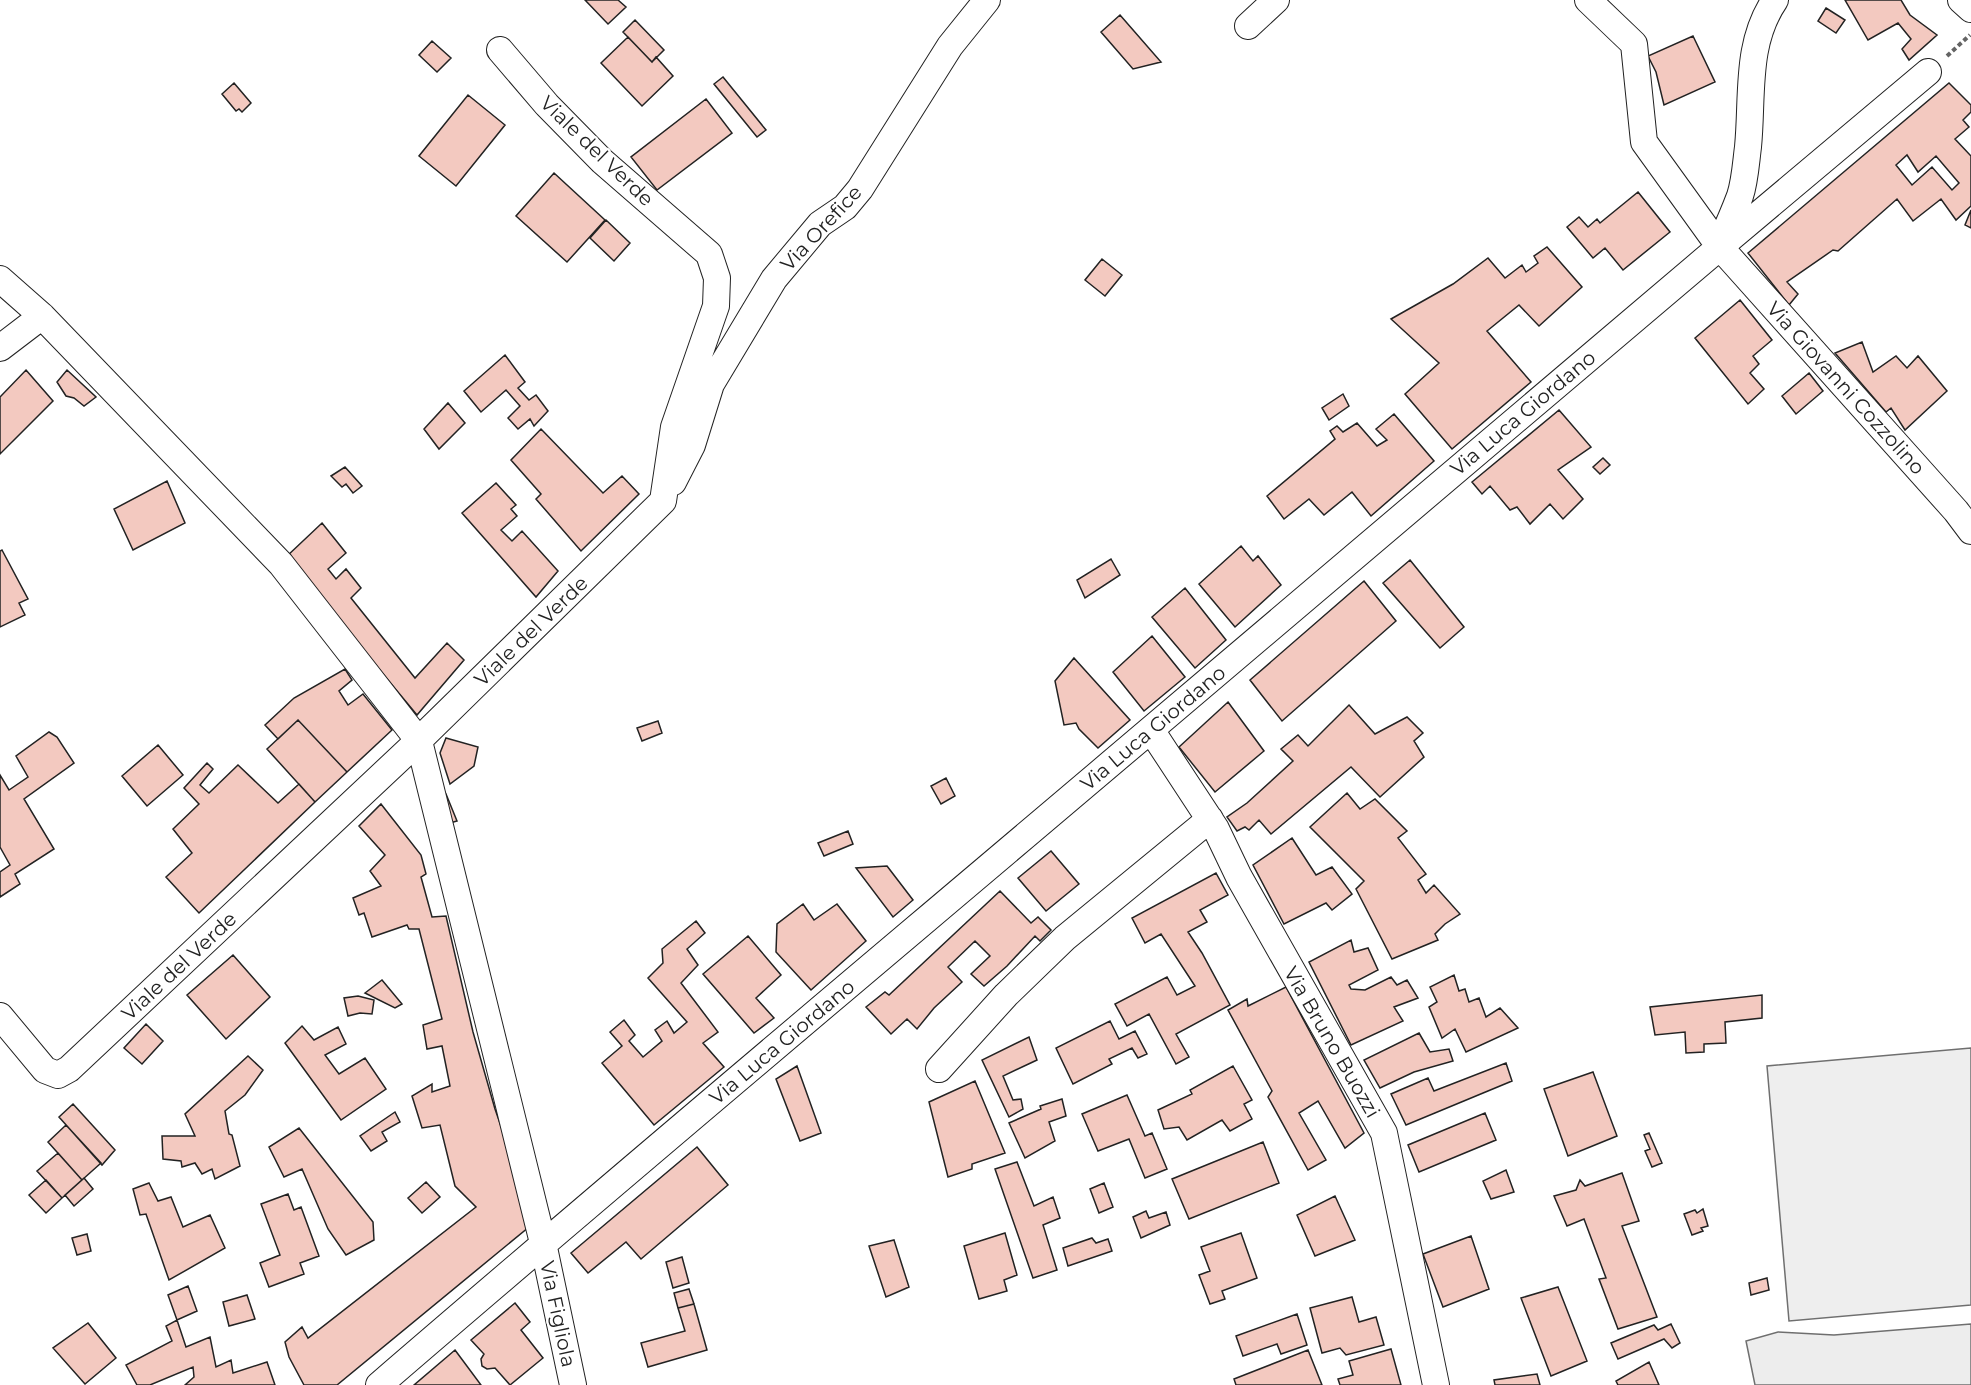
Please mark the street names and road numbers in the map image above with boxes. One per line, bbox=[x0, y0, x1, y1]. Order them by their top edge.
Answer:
street label: Viale del Verde bbox=[535, 91, 659, 211]
street label: Via Orefice bbox=[775, 180, 867, 276]
street label: Via Giovanni Cozzolino bbox=[1762, 296, 1930, 480]
street label: Via Luca Giordano bbox=[1446, 345, 1600, 481]
street label: Viale del Verde bbox=[469, 571, 593, 691]
street label: Via Luca Giordano bbox=[1076, 660, 1230, 796]
street label: Viale del Verde bbox=[117, 907, 241, 1025]
street label: Via Bruno Buozzi bbox=[1279, 962, 1385, 1122]
street label: Via Luca Giordano bbox=[705, 974, 859, 1110]
street label: Via Figliola bbox=[535, 1259, 581, 1369]

